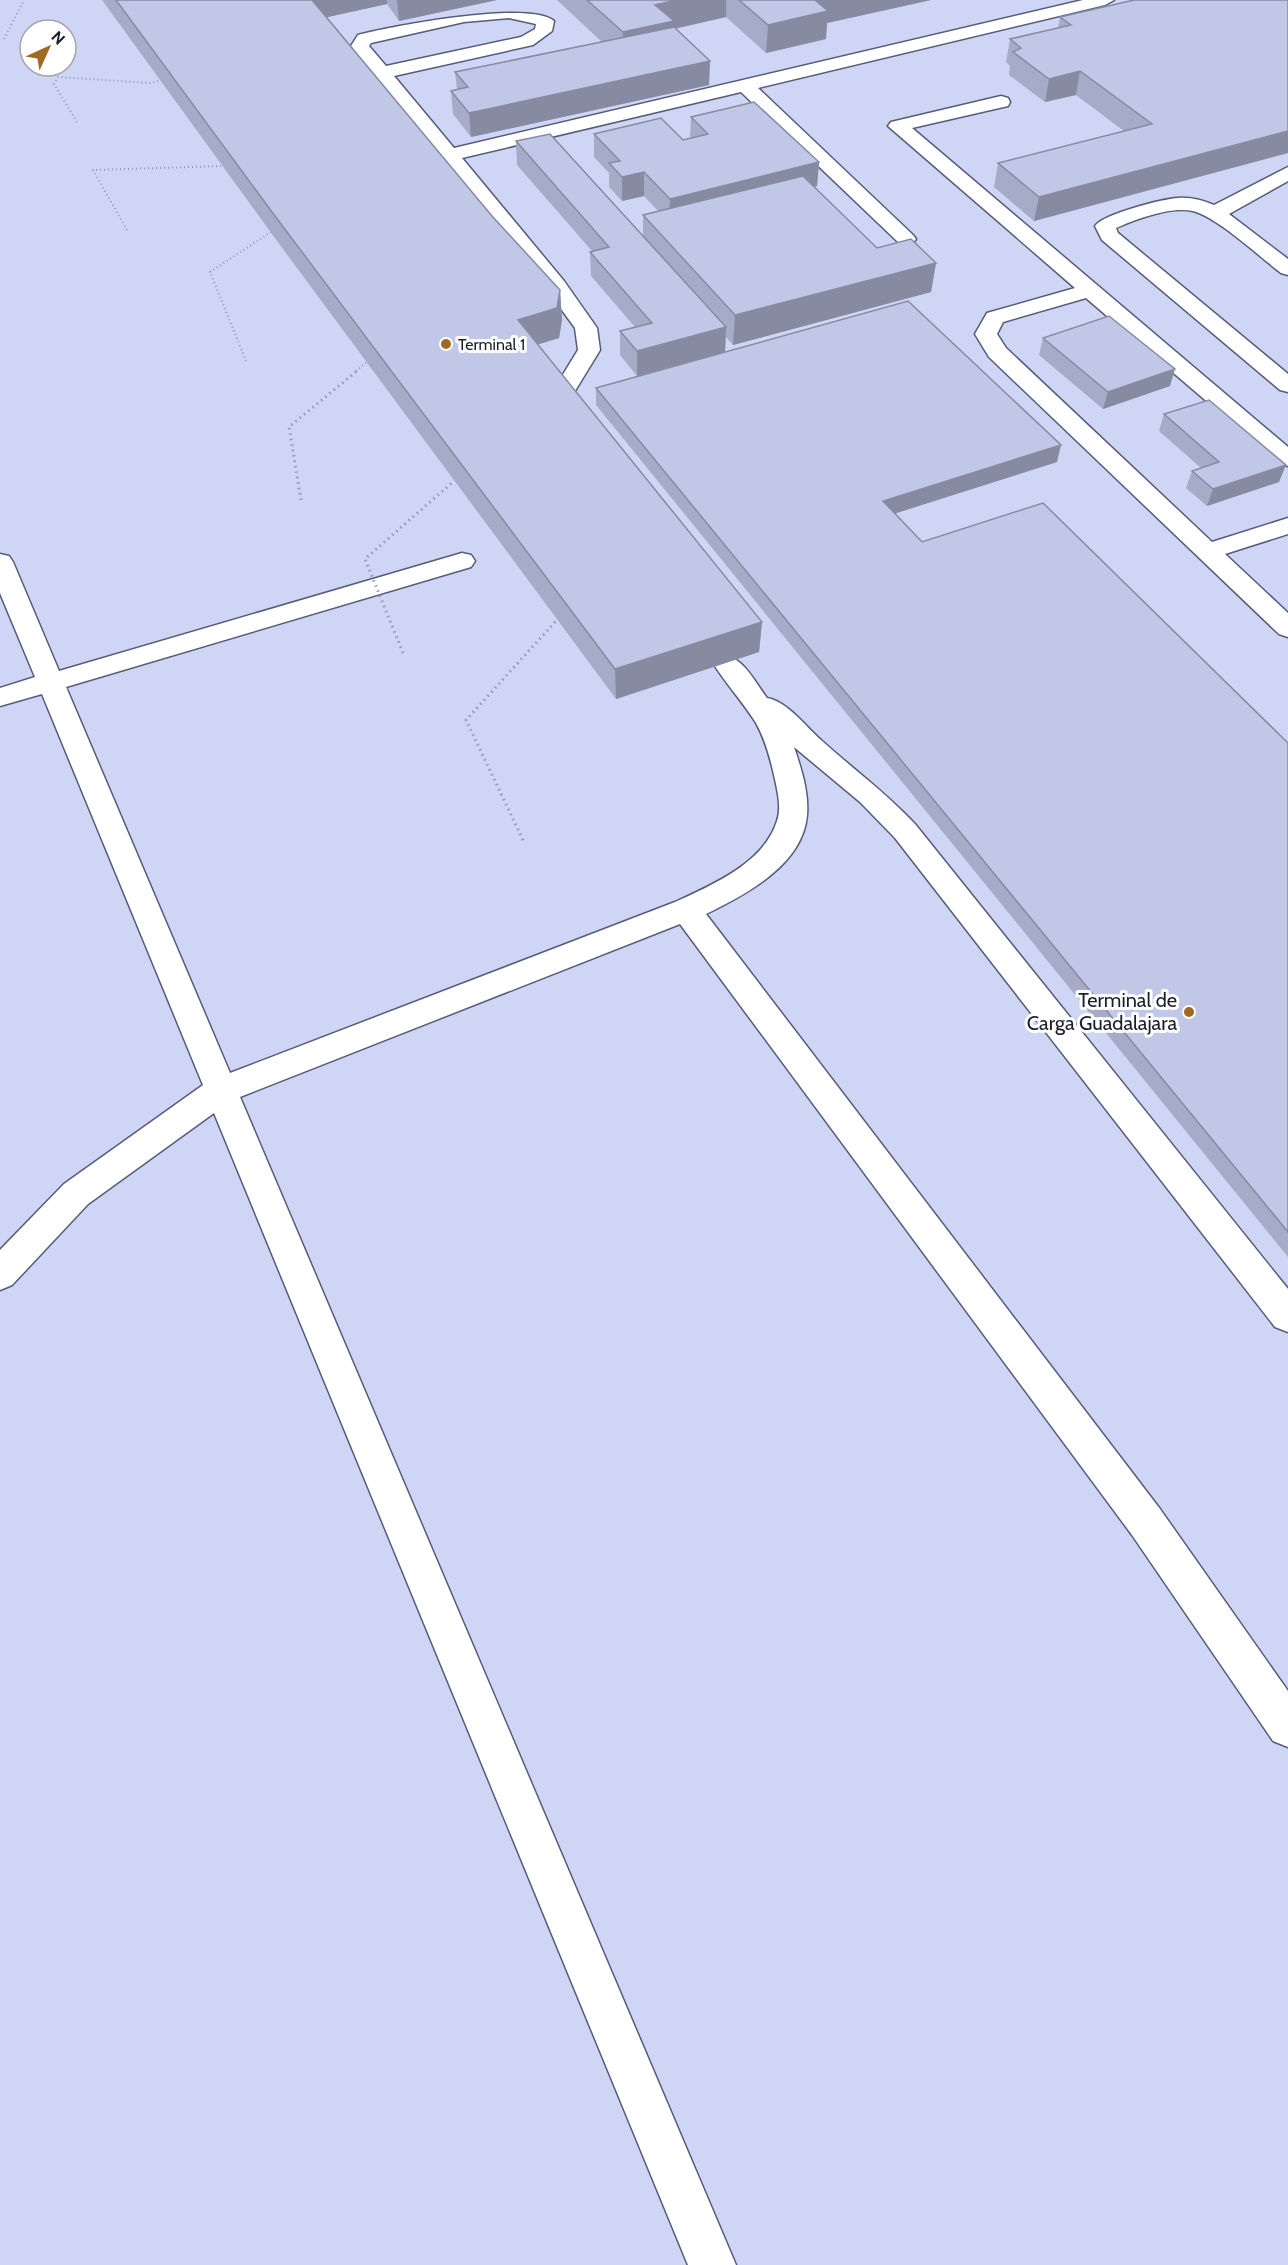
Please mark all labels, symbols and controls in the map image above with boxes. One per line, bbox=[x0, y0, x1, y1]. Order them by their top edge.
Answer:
north arrow bbox=[18, 18, 78, 78]
text: N bbox=[48, 27, 69, 48]
place label: Terminal 1 bbox=[458, 335, 525, 354]
marker: Terminal 1 bbox=[439, 337, 453, 351]
place label: Terminal de Carga Guadalajara bbox=[1027, 988, 1177, 1035]
marker: Terminal de Carga Guadalajara bbox=[1182, 1005, 1196, 1019]

